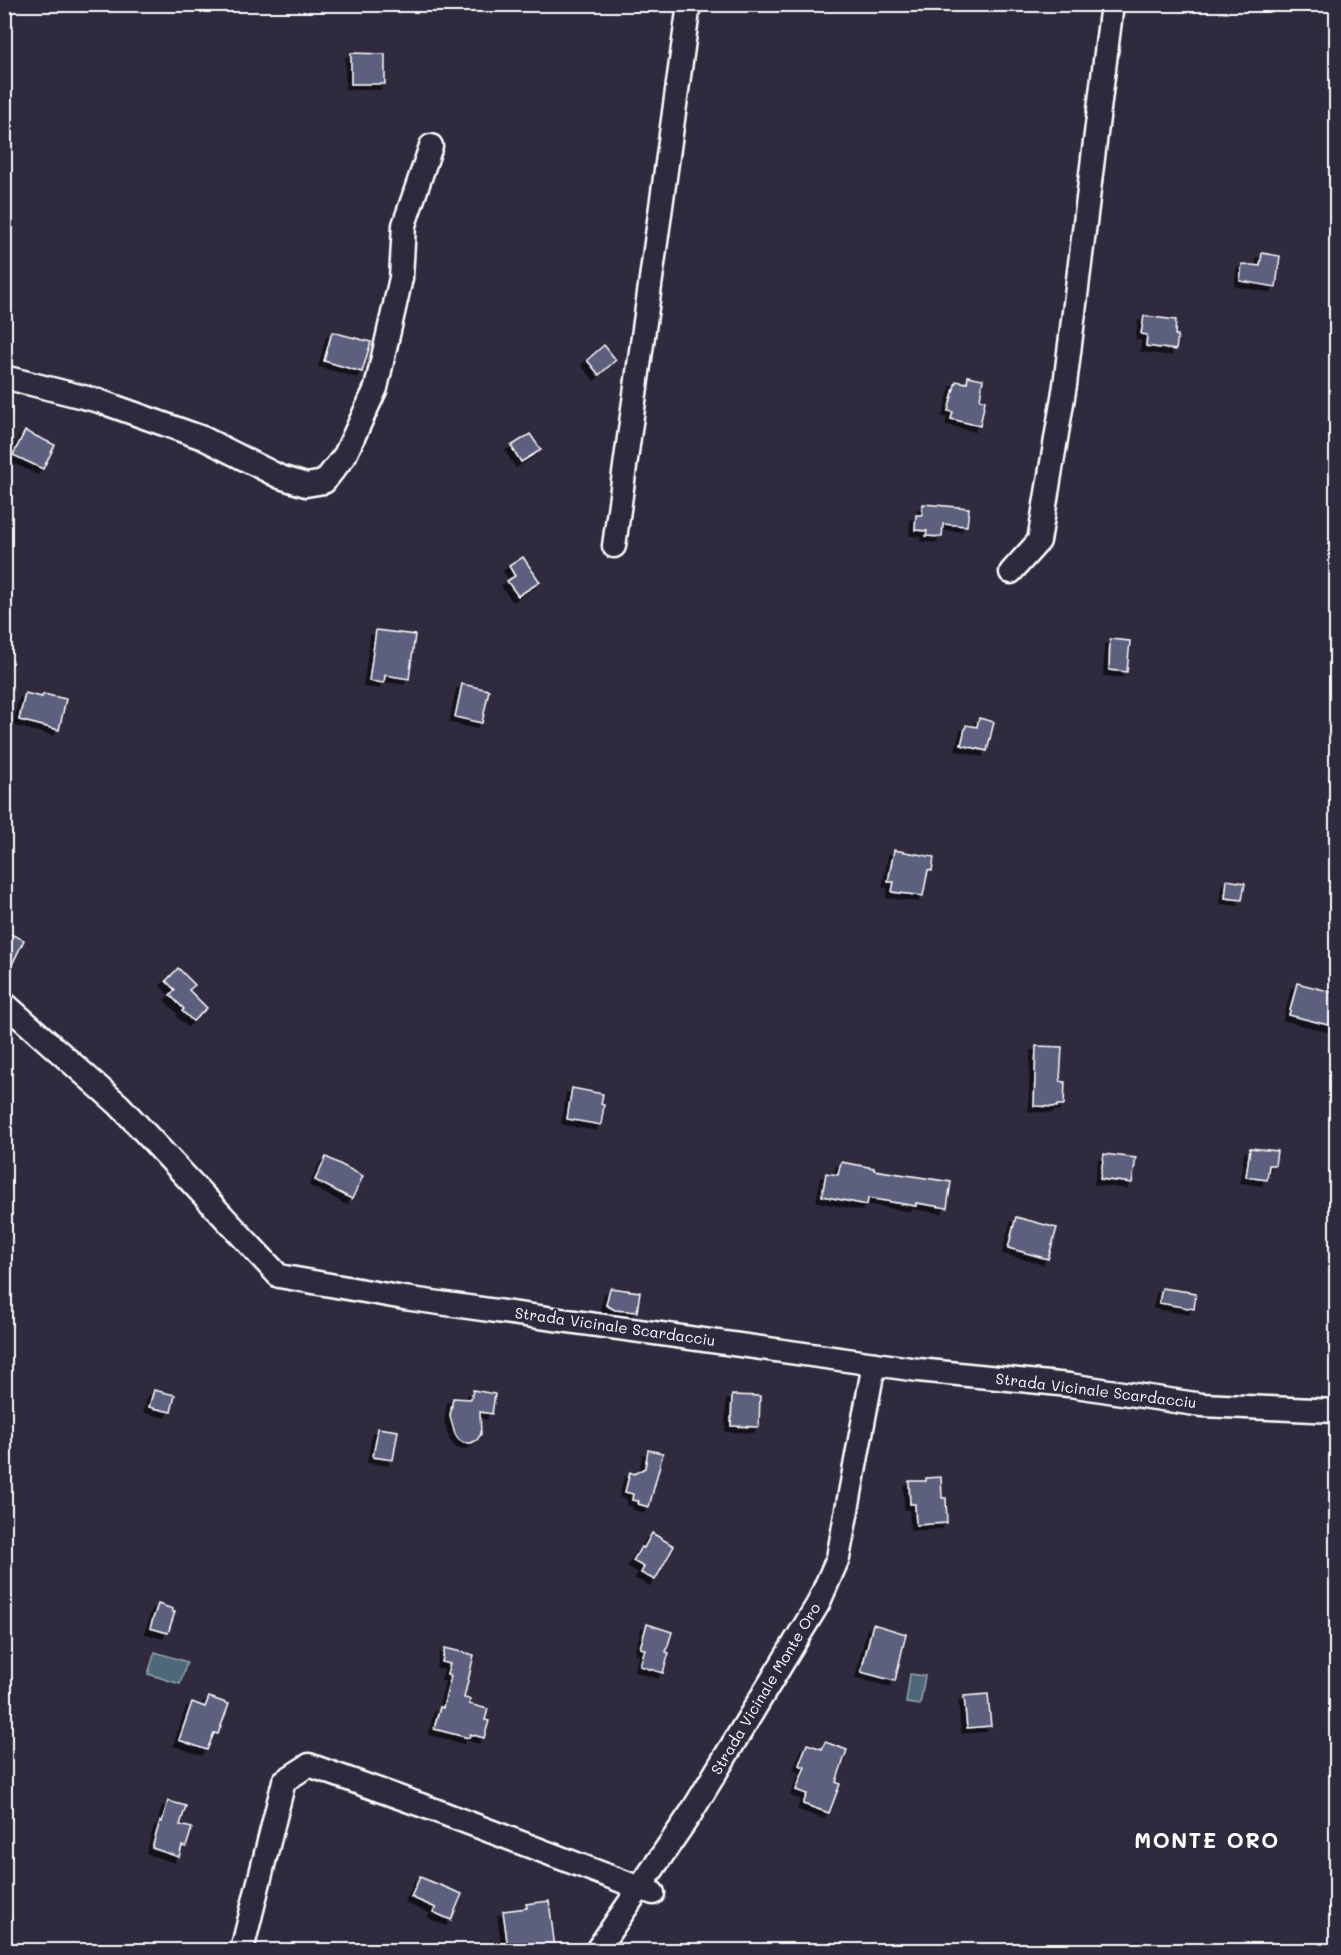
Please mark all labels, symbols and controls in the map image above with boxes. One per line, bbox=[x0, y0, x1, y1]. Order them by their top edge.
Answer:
street label: Strada Vicinale Scardacciu bbox=[514, 1302, 717, 1350]
street label: Strada Vicinale Scardacciu bbox=[995, 1368, 1198, 1412]
street label: Strada Vicinale Monte Oro bbox=[706, 1599, 824, 1778]
district label: MONTE ORO bbox=[1134, 1826, 1280, 1853]

